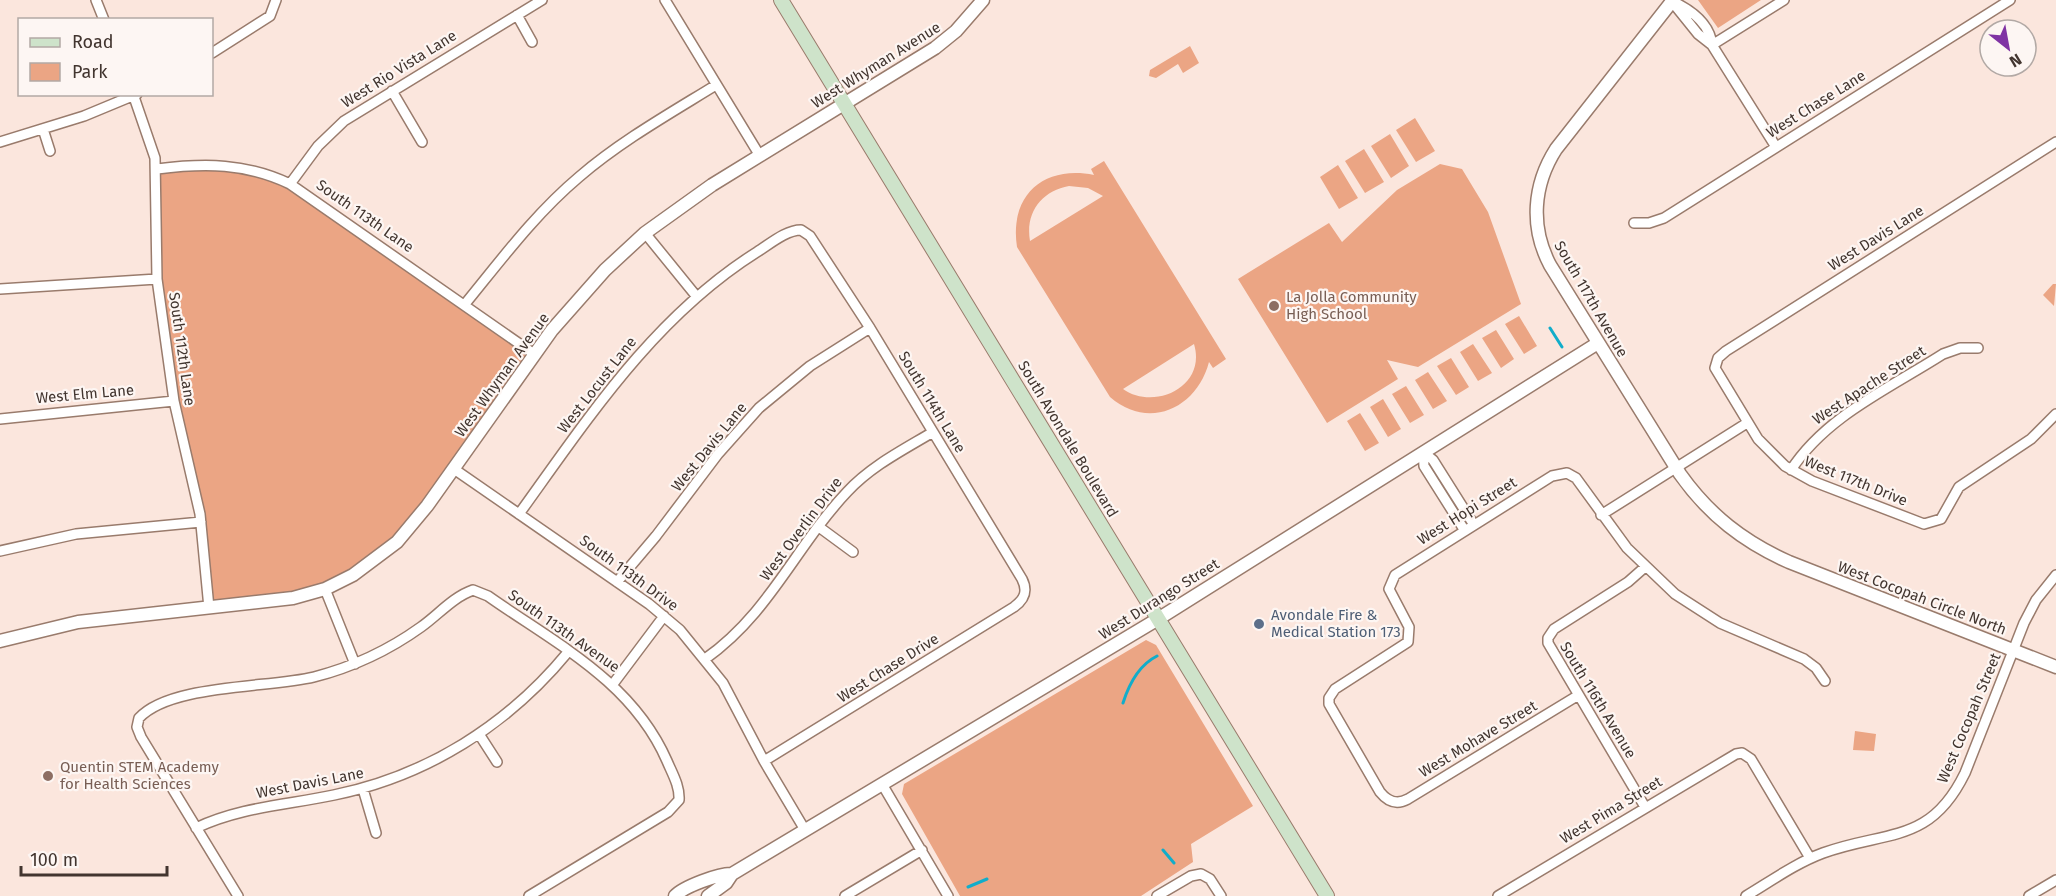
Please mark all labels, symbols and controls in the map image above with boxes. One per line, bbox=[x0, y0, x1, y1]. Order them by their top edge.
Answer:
legend bbox=[18, 18, 213, 96]
street label: West Whyman Avenue bbox=[808, 18, 944, 112]
north arrow bbox=[1978, 18, 2038, 78]
street label: West Rio Vista Lane bbox=[338, 26, 460, 112]
text: Road bbox=[72, 31, 114, 53]
text: N bbox=[2006, 50, 2025, 71]
text: Park bbox=[72, 61, 108, 83]
street label: West Chase Lane bbox=[1763, 66, 1869, 142]
street label: South 113th Lane bbox=[313, 176, 417, 256]
street label: West Davis Lane bbox=[1825, 201, 1927, 275]
street label: South 117th Avenue bbox=[1550, 238, 1632, 360]
place label: La Jolla Community High School bbox=[1286, 288, 1417, 323]
street label: South 112th Lane bbox=[165, 291, 199, 407]
marker: La Jolla Community High School bbox=[1267, 299, 1281, 313]
street label: West Whyman Avenue bbox=[451, 310, 553, 440]
street label: West Locust Lane bbox=[554, 333, 640, 437]
street label: West Apache Street bbox=[1809, 341, 1929, 428]
street label: South 114th Lane bbox=[895, 348, 969, 456]
street label: South Avondale Boulevard bbox=[1014, 357, 1122, 521]
street label: West Elm Lane bbox=[35, 381, 135, 407]
street label: West Davis Lane bbox=[668, 399, 750, 495]
street label: West 117th Drive bbox=[1802, 452, 1910, 510]
street label: West Hopi Street bbox=[1414, 473, 1520, 549]
street label: West Overlin Drive bbox=[756, 474, 846, 584]
street label: South 113th Drive bbox=[576, 531, 682, 615]
street label: West Durango Street bbox=[1096, 554, 1223, 643]
street label: West Cocopah Circle North bbox=[1835, 557, 2009, 639]
street label: South 113th Avenue bbox=[505, 586, 623, 676]
place label: Avondale Fire & Medical Station 173 bbox=[1271, 606, 1401, 641]
marker: Avondale Fire & Medical Station 173 bbox=[1252, 617, 1266, 631]
street label: West Chase Drive bbox=[834, 630, 942, 706]
street label: South 116th Avenue bbox=[1556, 639, 1640, 761]
street label: West Cocopah Street bbox=[1933, 650, 2005, 786]
street label: West Mohave Street bbox=[1416, 696, 1541, 781]
place label: Quentin STEM Academy for Health Sciences bbox=[60, 758, 219, 793]
street label: West Davis Lane bbox=[255, 764, 365, 802]
marker: Quentin STEM Academy for Health Sciences bbox=[41, 769, 55, 783]
street label: West Pima Street bbox=[1557, 772, 1666, 847]
scale bar bbox=[21, 839, 166, 877]
text: 100 m bbox=[30, 849, 78, 871]

